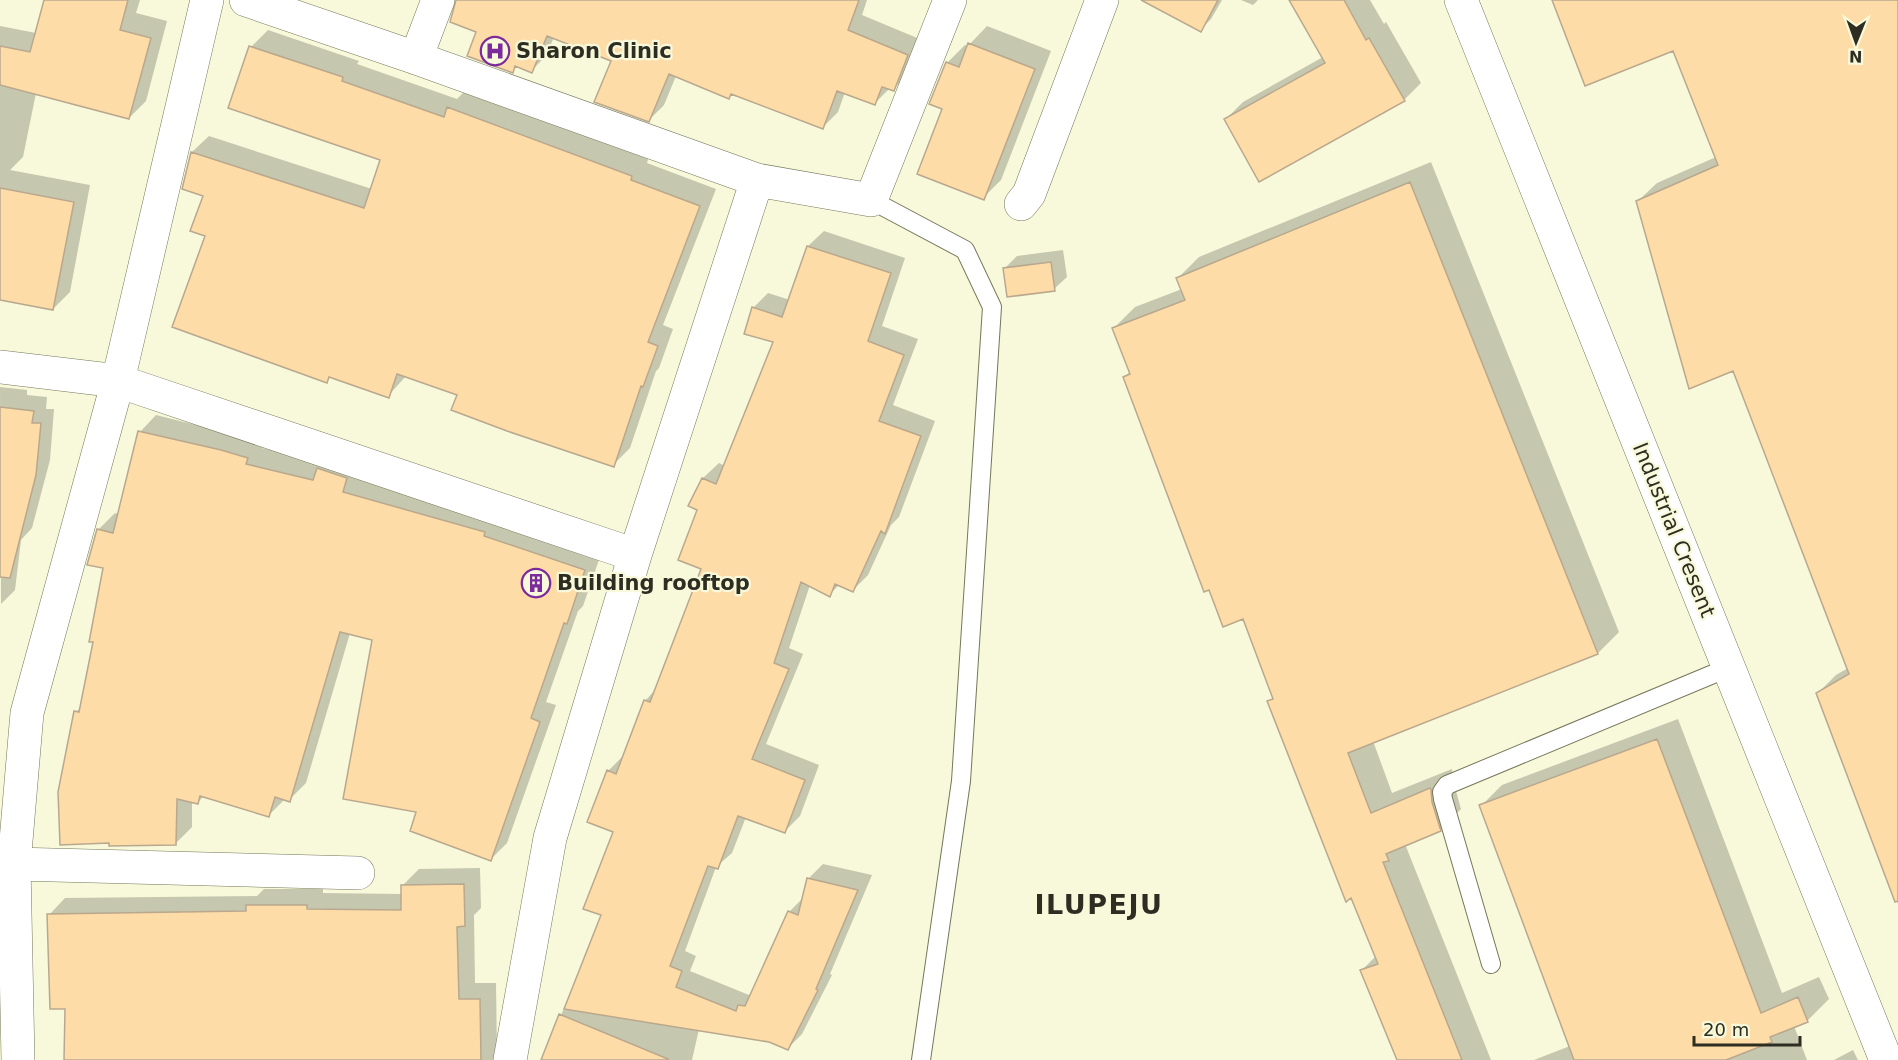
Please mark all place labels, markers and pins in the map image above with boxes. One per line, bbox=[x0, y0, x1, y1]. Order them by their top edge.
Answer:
hospital icon: Sharon Clinic bbox=[479, 35, 511, 67]
place label: Sharon Clinic bbox=[516, 39, 672, 63]
building icon: Building rooftop bbox=[520, 567, 552, 599]
place label: Building rooftop bbox=[557, 571, 750, 595]

